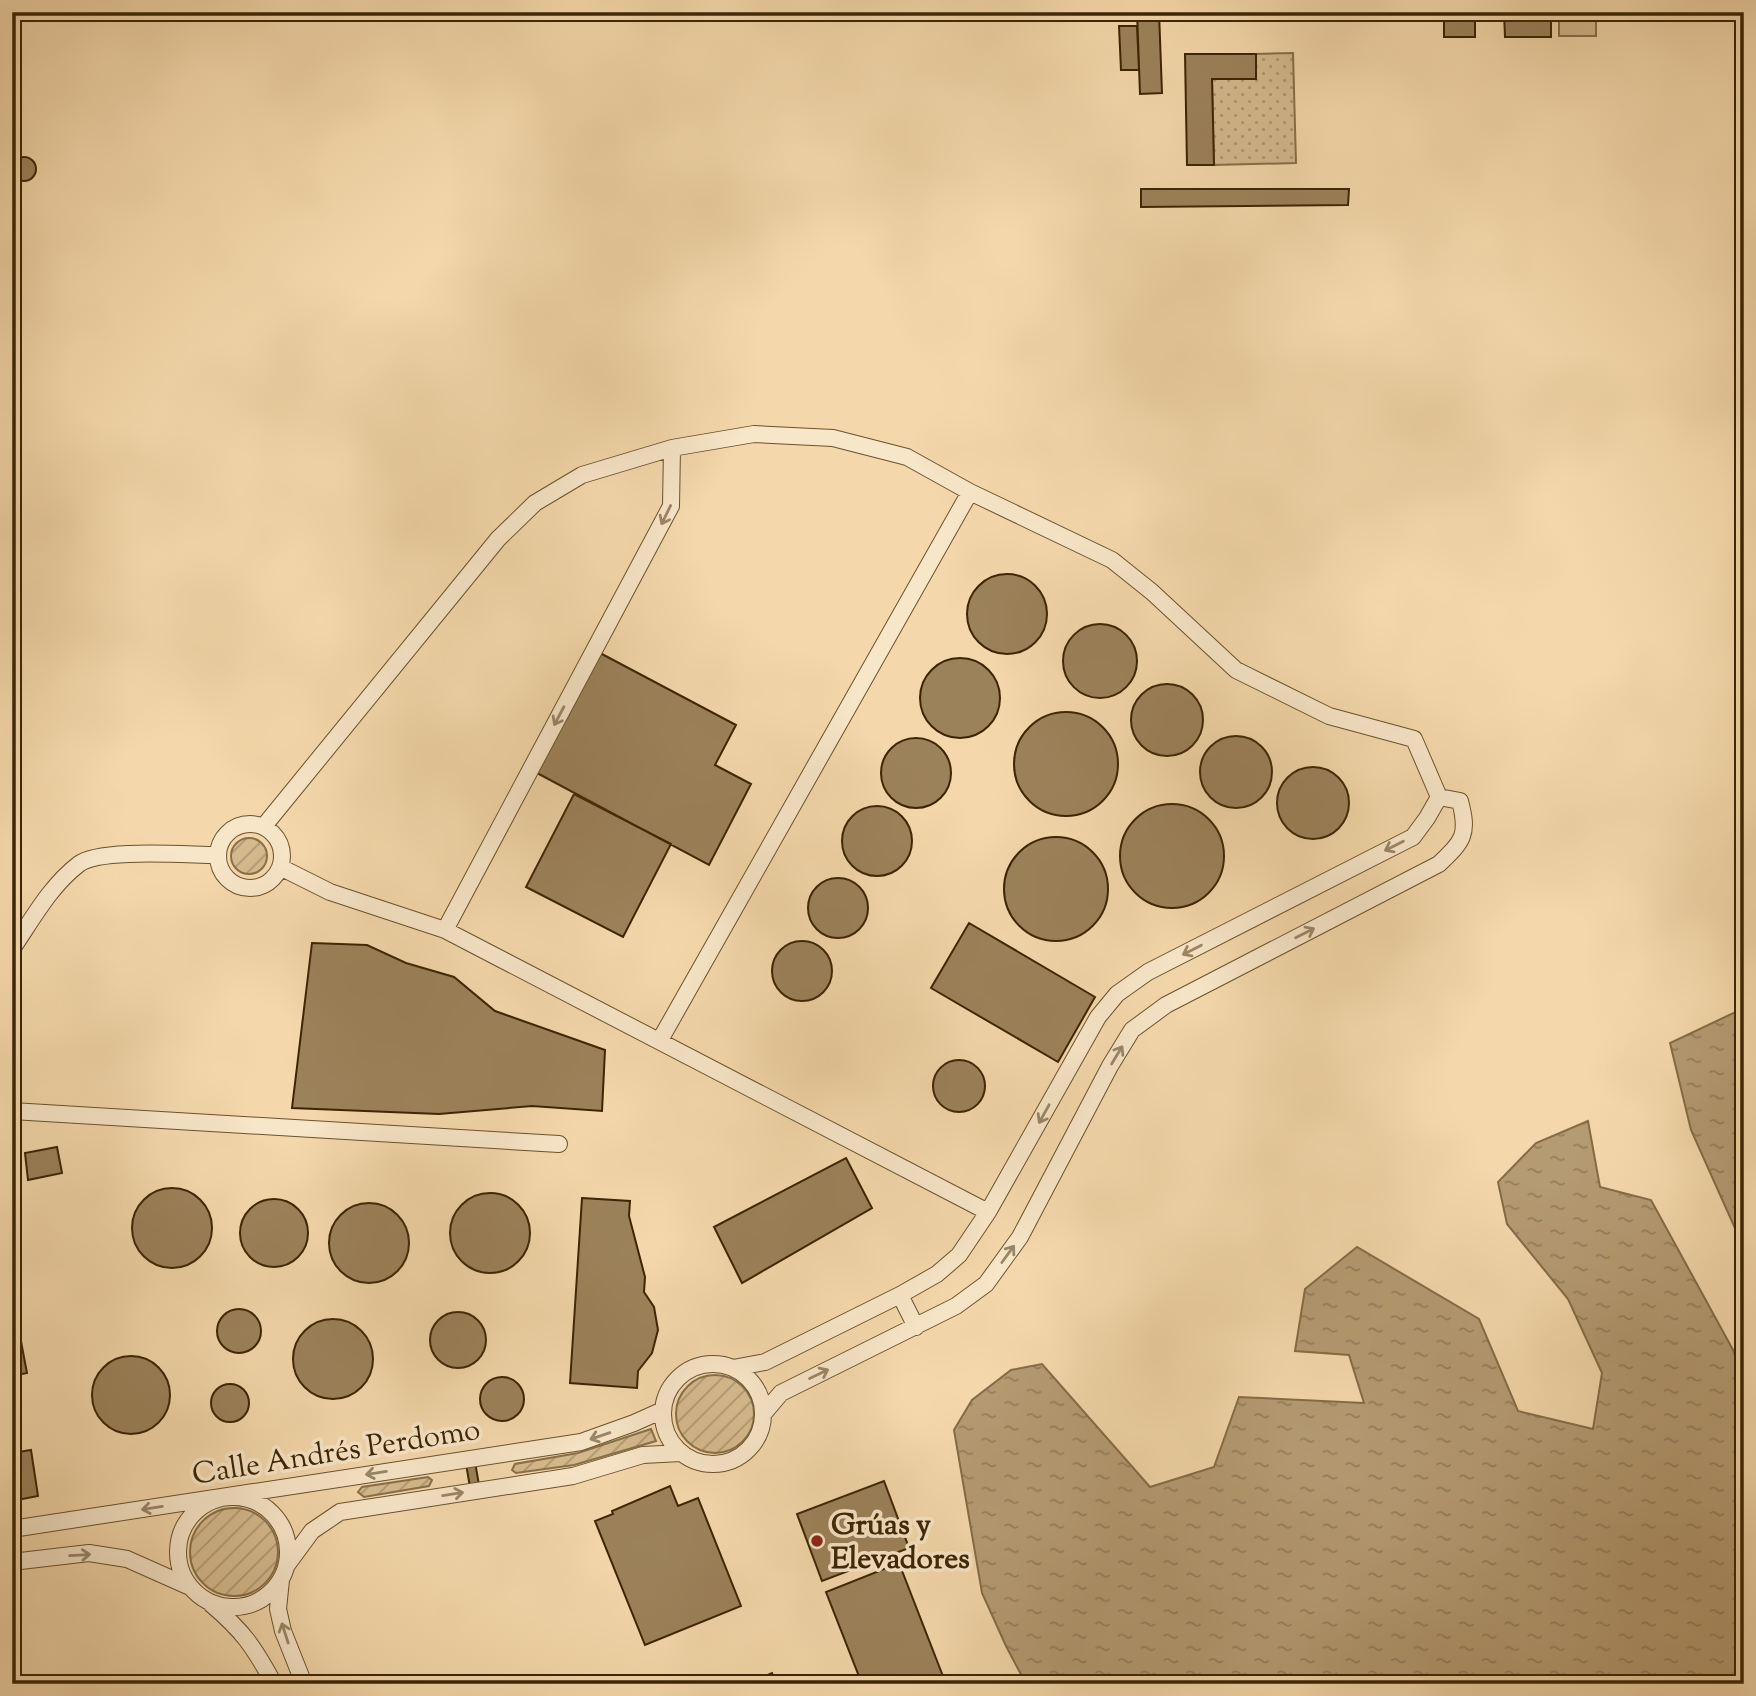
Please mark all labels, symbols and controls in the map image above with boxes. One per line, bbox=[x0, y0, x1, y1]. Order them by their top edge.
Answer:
one-way arrow bbox=[658, 504, 672, 525]
one-way arrow bbox=[552, 705, 565, 726]
one-way arrow bbox=[1384, 840, 1405, 853]
one-way arrow bbox=[1294, 926, 1315, 940]
one-way arrow bbox=[1182, 943, 1203, 957]
one-way arrow bbox=[1110, 1045, 1124, 1065]
one-way arrow bbox=[1037, 1103, 1051, 1123]
one-way arrow bbox=[1000, 1245, 1015, 1264]
one-way arrow bbox=[808, 1367, 829, 1381]
street label: Calle Andrés Perdomo bbox=[189, 1409, 484, 1497]
one-way arrow bbox=[589, 1431, 611, 1443]
one-way arrow bbox=[365, 1467, 388, 1480]
one-way arrow bbox=[441, 1488, 464, 1501]
one-way arrow bbox=[141, 1502, 164, 1515]
place label: Grúas y Elevadores bbox=[831, 1505, 970, 1582]
marker: Grúas y Elevadores bbox=[809, 1533, 825, 1549]
one-way arrow bbox=[68, 1548, 91, 1561]
one-way arrow bbox=[277, 1623, 290, 1645]

